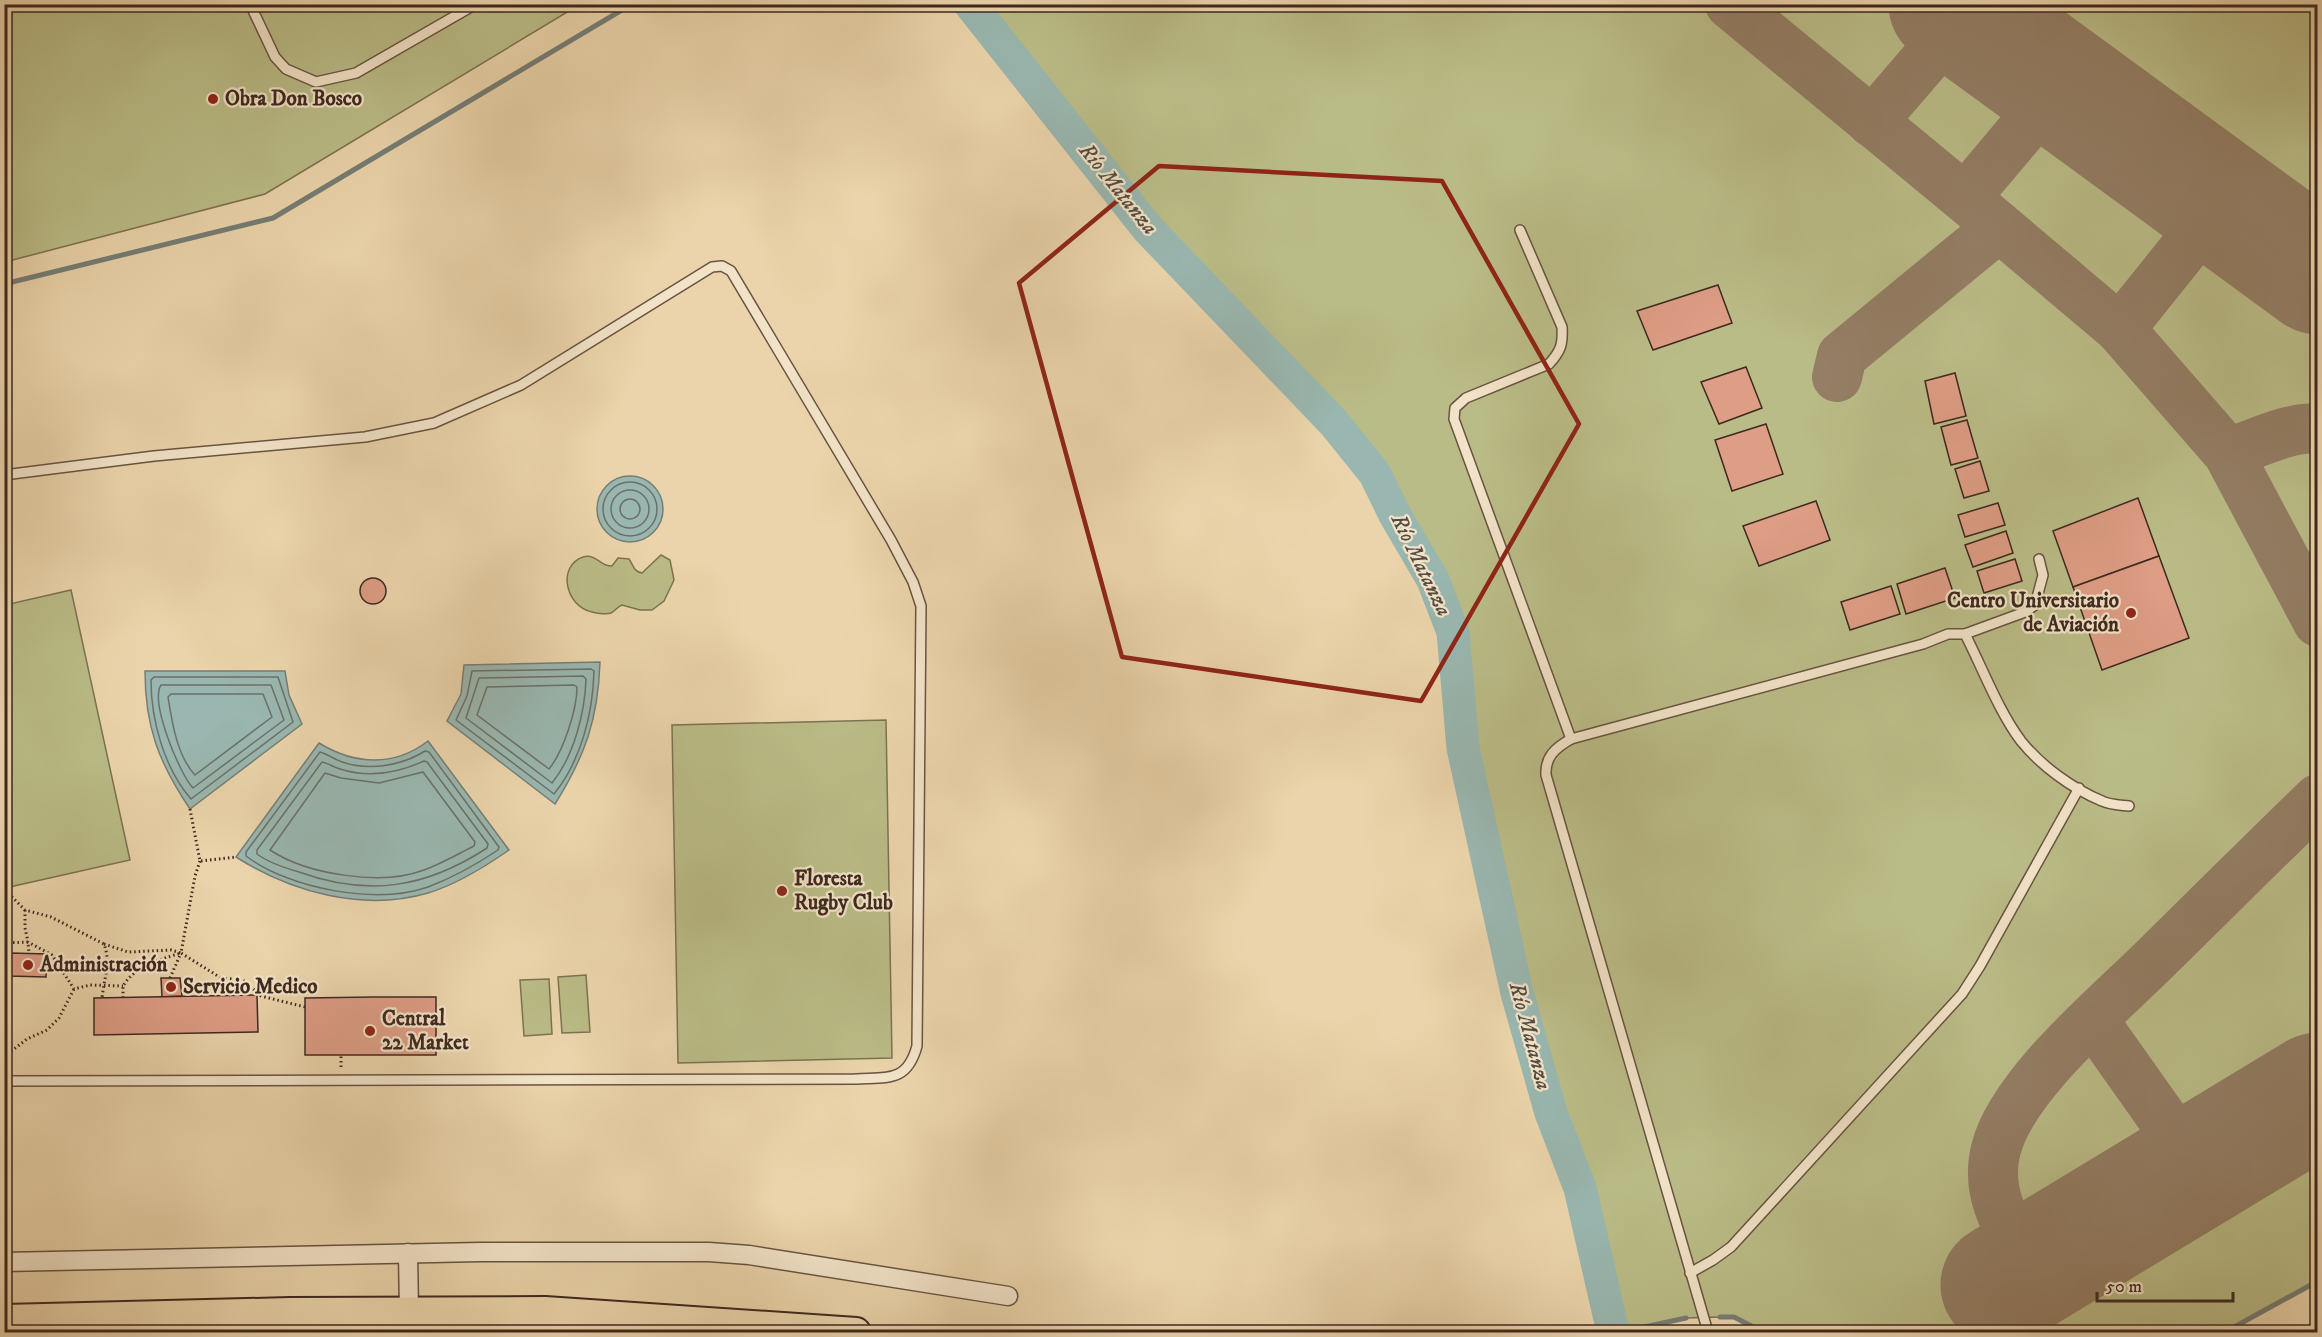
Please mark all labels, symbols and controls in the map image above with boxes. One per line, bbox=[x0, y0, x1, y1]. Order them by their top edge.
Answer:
place label: Obra Don Bosco bbox=[225, 86, 362, 112]
marker: Obra Don Bosco bbox=[206, 92, 220, 106]
water label: Río Matanza bbox=[1072, 137, 1163, 240]
water label: Río Matanza bbox=[1384, 509, 1457, 621]
place label: Centro Universitario de Aviación bbox=[1947, 588, 2120, 638]
marker: Centro Universitario de Aviación bbox=[2124, 606, 2138, 620]
place label: Floresta Rugby Club bbox=[794, 866, 893, 916]
marker: Floresta Rugby Club bbox=[775, 884, 789, 898]
place label: Administración bbox=[39, 952, 169, 978]
marker: Administración bbox=[21, 958, 35, 972]
place label: Servicio Medico bbox=[183, 974, 317, 1000]
water label: Río Matanza bbox=[1502, 978, 1557, 1093]
marker: Servicio Medico bbox=[164, 980, 178, 994]
place label: Central 22 Market bbox=[382, 1006, 469, 1056]
marker: Central 22 Market bbox=[363, 1024, 377, 1038]
scale bar bbox=[2097, 1265, 2234, 1303]
text: 50 m bbox=[2106, 1276, 2142, 1298]

